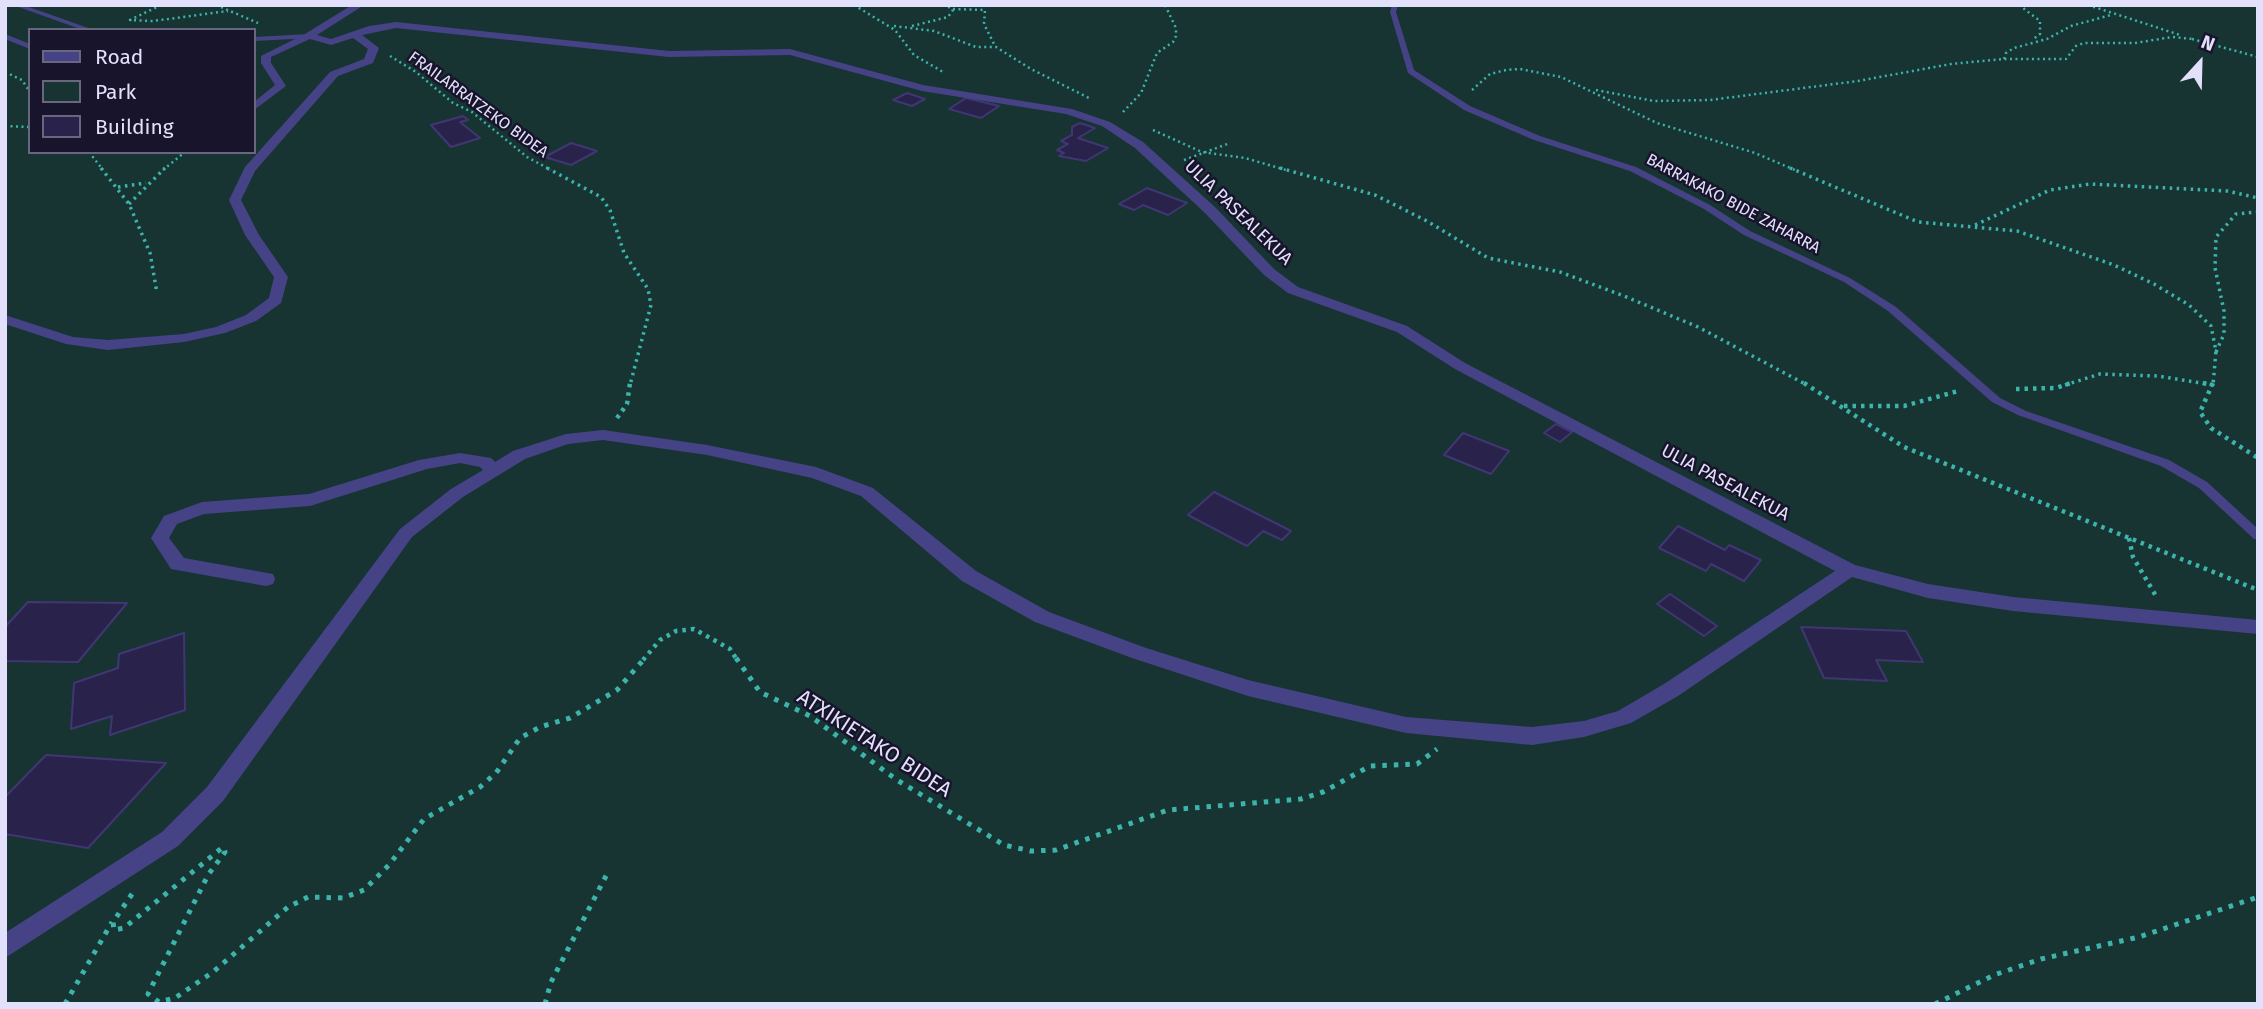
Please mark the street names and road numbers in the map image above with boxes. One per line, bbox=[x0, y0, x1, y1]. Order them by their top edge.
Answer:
street label: FRAILARRATZEKO BIDEA bbox=[404, 48, 552, 162]
street label: BARRAKAKO BIDE ZAHARRA bbox=[1643, 150, 1823, 258]
street label: ULIA PASEALEKUA bbox=[1179, 156, 1297, 270]
street label: ULIA PASEALEKUA bbox=[1657, 440, 1793, 526]
street label: ATXIKIETAKO BIDEA bbox=[792, 685, 956, 803]

